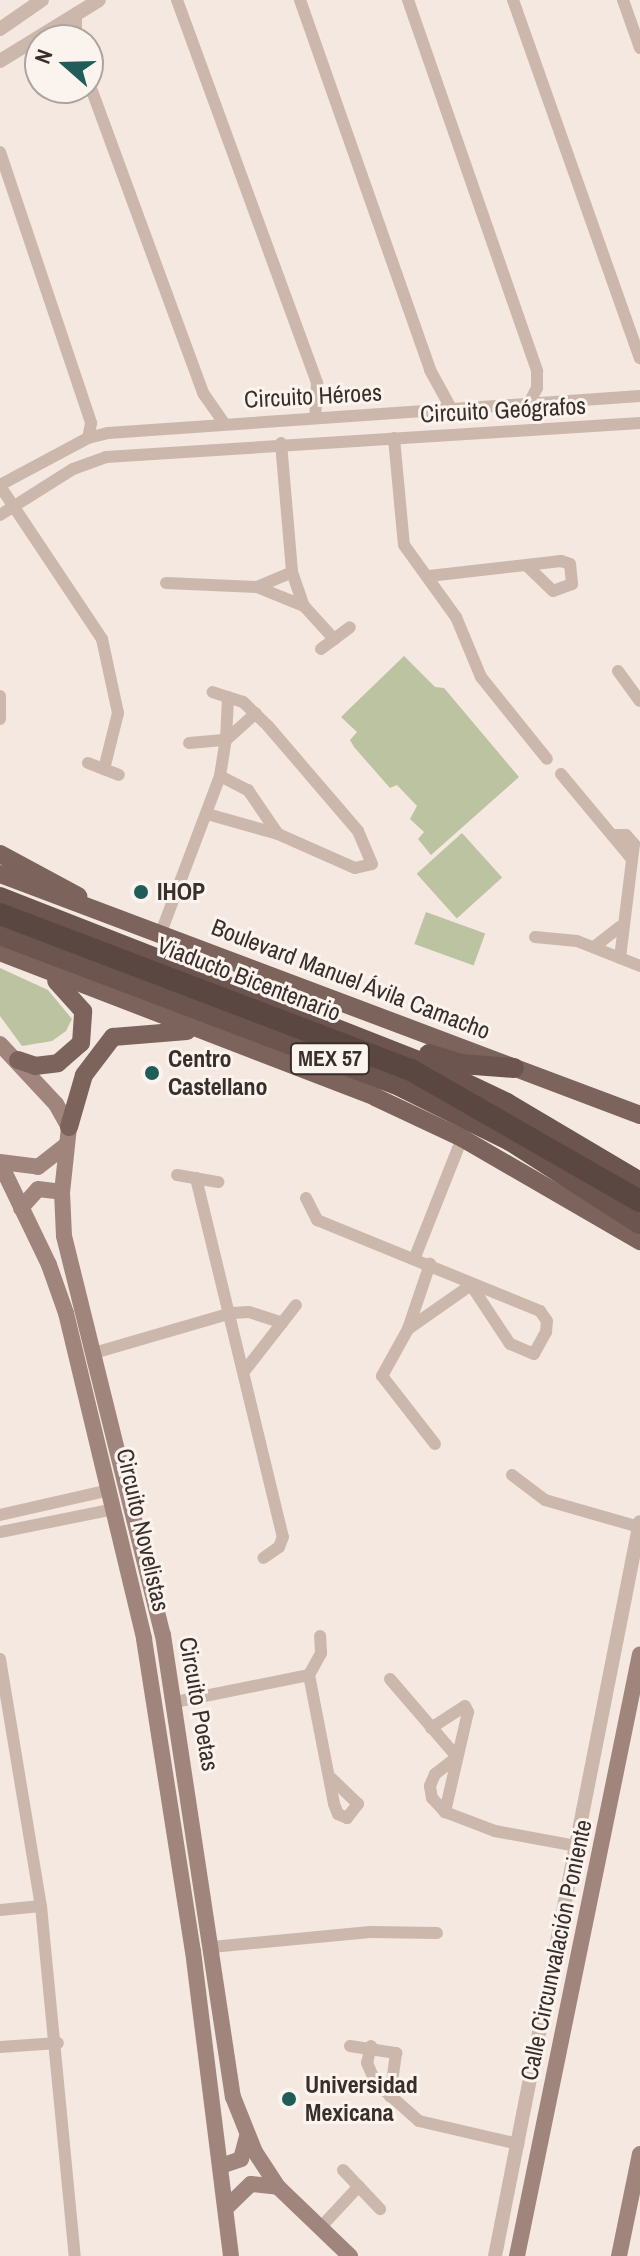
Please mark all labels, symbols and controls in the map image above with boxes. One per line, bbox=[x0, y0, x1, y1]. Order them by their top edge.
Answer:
north arrow bbox=[24, 24, 104, 104]
text: N bbox=[27, 45, 60, 68]
street label: Circuito Héroes bbox=[243, 378, 383, 414]
street label: Circuito Geógrafos bbox=[419, 391, 587, 429]
place label: IHOP bbox=[157, 878, 205, 906]
marker: IHOP bbox=[132, 883, 150, 901]
street label: Boulevard Manuel Ávila Camacho bbox=[207, 912, 495, 1046]
street label: Viaducto Bicentenario bbox=[153, 931, 345, 1027]
road number: MEX 57 bbox=[288, 1041, 372, 1077]
place label: Centro Castellano bbox=[168, 1045, 268, 1101]
marker: Centro Castellano bbox=[143, 1064, 161, 1082]
street label: Circuito Novelistas bbox=[110, 1446, 176, 1614]
street label: Circuito Poetas bbox=[173, 1635, 225, 1773]
street label: Calle Circunvalación Poniente bbox=[514, 1817, 598, 2083]
place label: Universidad Mexicana bbox=[305, 2071, 418, 2127]
marker: Universidad Mexicana bbox=[280, 2090, 298, 2108]

